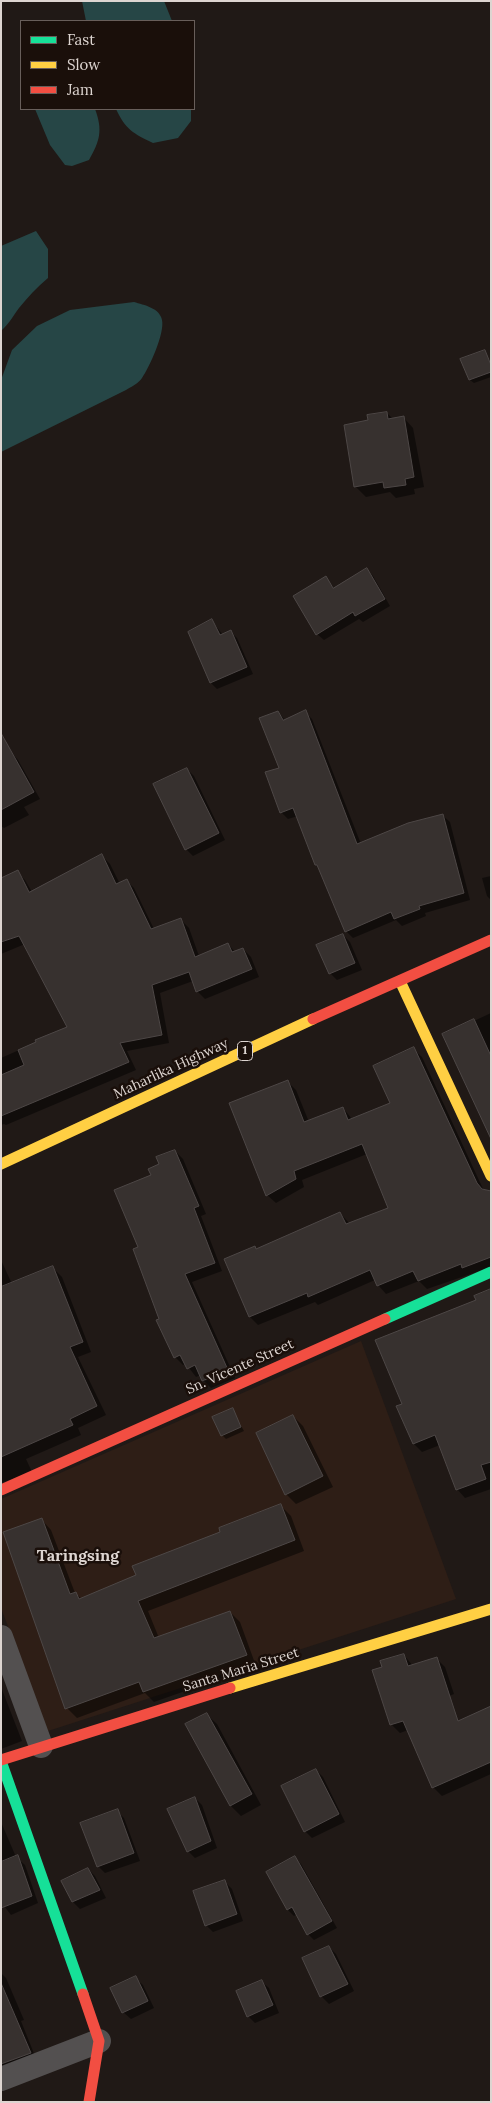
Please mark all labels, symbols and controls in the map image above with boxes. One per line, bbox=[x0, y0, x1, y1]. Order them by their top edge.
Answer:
legend bbox=[20, 20, 195, 110]
text: Fast bbox=[67, 30, 95, 49]
text: Slow bbox=[67, 55, 100, 74]
text: Jam bbox=[67, 80, 94, 99]
street label: Maharlika Highway bbox=[111, 1035, 231, 1103]
road number: 1 bbox=[238, 1042, 252, 1060]
street label: Sn. Vicente Street bbox=[184, 1336, 296, 1398]
district label: Taringsing bbox=[37, 1546, 119, 1566]
street label: Santa Maria Street bbox=[181, 1644, 301, 1696]

